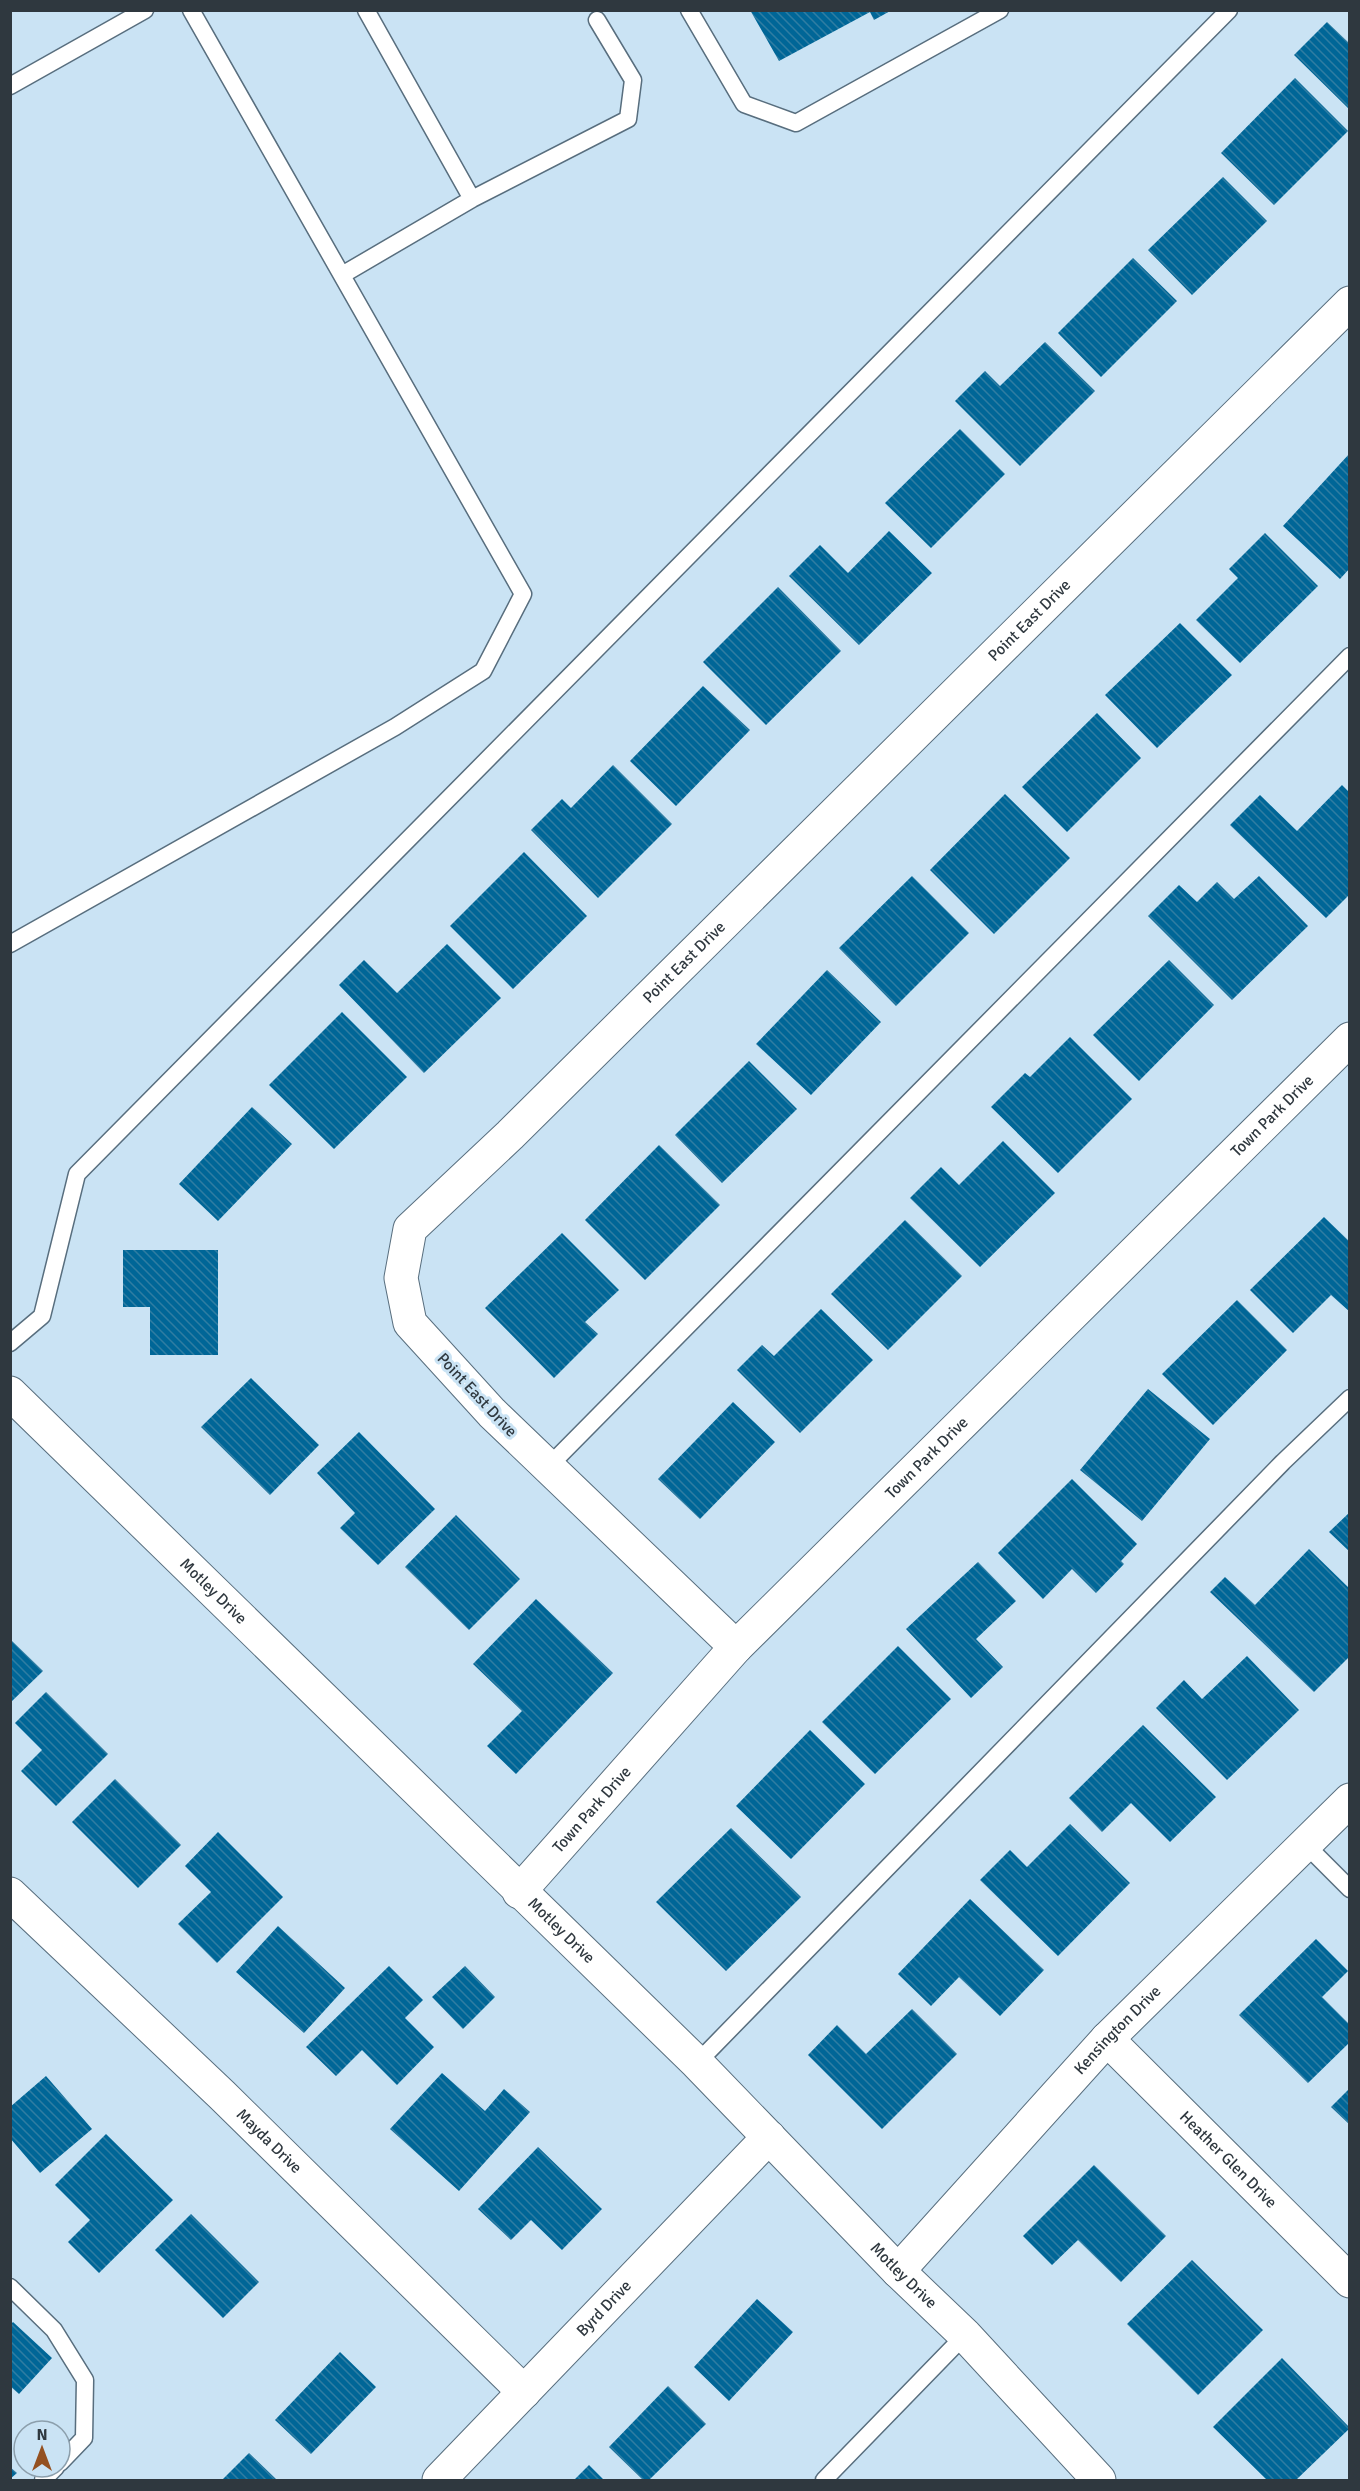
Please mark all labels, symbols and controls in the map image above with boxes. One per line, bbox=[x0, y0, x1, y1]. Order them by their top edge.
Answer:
street label: Point East Drive bbox=[984, 575, 1075, 666]
street label: Point East Drive bbox=[639, 917, 730, 1008]
street label: Town Park Drive bbox=[1227, 1071, 1318, 1161]
street label: Point East Drive bbox=[433, 1349, 521, 1441]
street label: Town Park Drive bbox=[881, 1413, 973, 1503]
street label: Motley Drive bbox=[176, 1554, 251, 1628]
street label: Town Park Drive bbox=[548, 1762, 635, 1857]
street label: Motley Drive bbox=[524, 1893, 599, 1968]
street label: Kensington Drive bbox=[1070, 1981, 1165, 2079]
street label: Mayda Drive bbox=[232, 2105, 306, 2178]
street label: Heather Glen Drive bbox=[1175, 2107, 1281, 2212]
street label: Motley Drive bbox=[866, 2238, 941, 2313]
street label: Byrd Drive bbox=[572, 2276, 636, 2341]
north arrow bbox=[12, 2419, 72, 2479]
text: N bbox=[36, 2425, 48, 2445]

